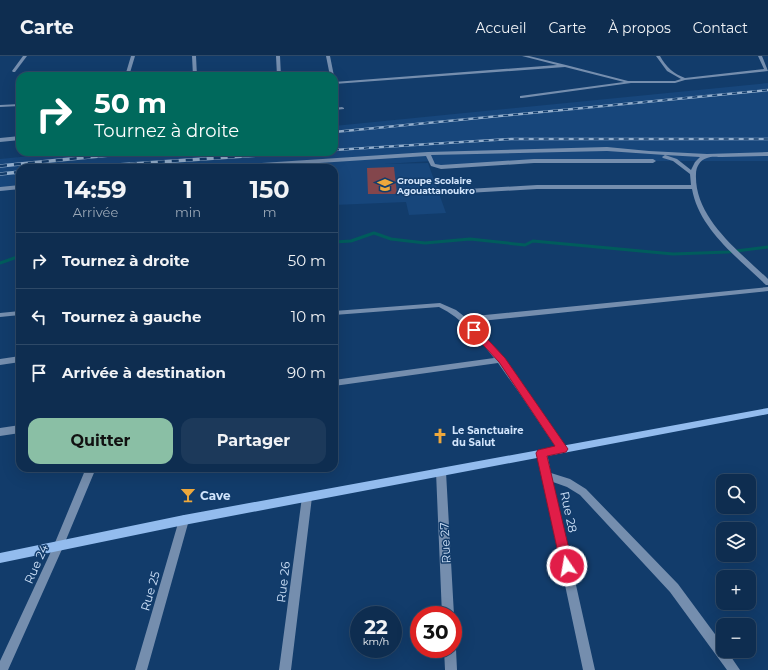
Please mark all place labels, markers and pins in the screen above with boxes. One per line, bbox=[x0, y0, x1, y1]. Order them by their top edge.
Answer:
place label: Groupe Scolaire Agouattanoukro bbox=[396, 175, 475, 196]
school or university icon: Groupe Scolaire Agouattanoukro bbox=[376, 176, 394, 194]
pin bbox=[457, 313, 491, 347]
place label: Le Sanctuaire du Salut bbox=[452, 424, 524, 449]
church icon: Le Sanctuaire du Salut bbox=[431, 427, 449, 445]
bar icon: Cave bbox=[179, 486, 197, 504]
place label: Cave bbox=[200, 488, 231, 503]

